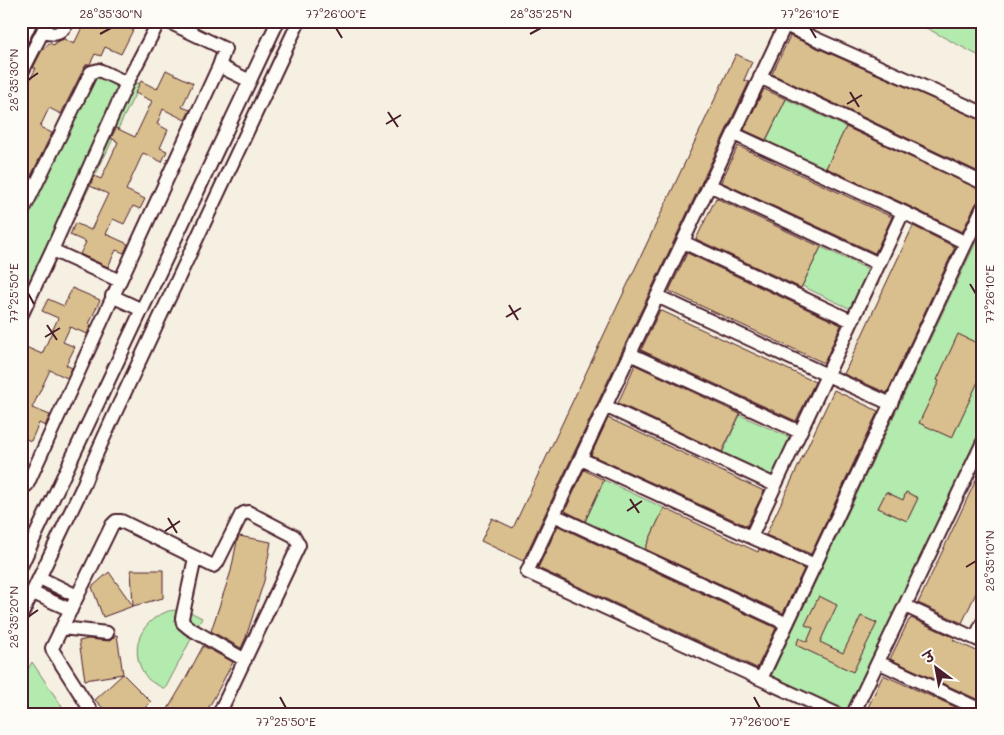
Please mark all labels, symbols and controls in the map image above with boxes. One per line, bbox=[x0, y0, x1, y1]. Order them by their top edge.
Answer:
text: 28°35'30"N bbox=[80, 5, 142, 21]
text: 77°26'00"E bbox=[306, 5, 366, 21]
text: 28°35'25"N bbox=[510, 5, 572, 21]
text: 77°26'10"E bbox=[781, 5, 839, 21]
text: 28°35'30"N bbox=[5, 49, 21, 111]
text: 77°25'50"E bbox=[5, 263, 21, 323]
text: 77°26'10"E bbox=[981, 265, 997, 323]
text: 28°35'10"N bbox=[981, 530, 997, 592]
text: 28°35'20"N bbox=[5, 586, 21, 648]
north arrow bbox=[912, 642, 962, 692]
text: उ bbox=[918, 645, 939, 668]
text: 77°25'50"E bbox=[256, 713, 316, 729]
text: 77°26'00"E bbox=[730, 713, 790, 729]

